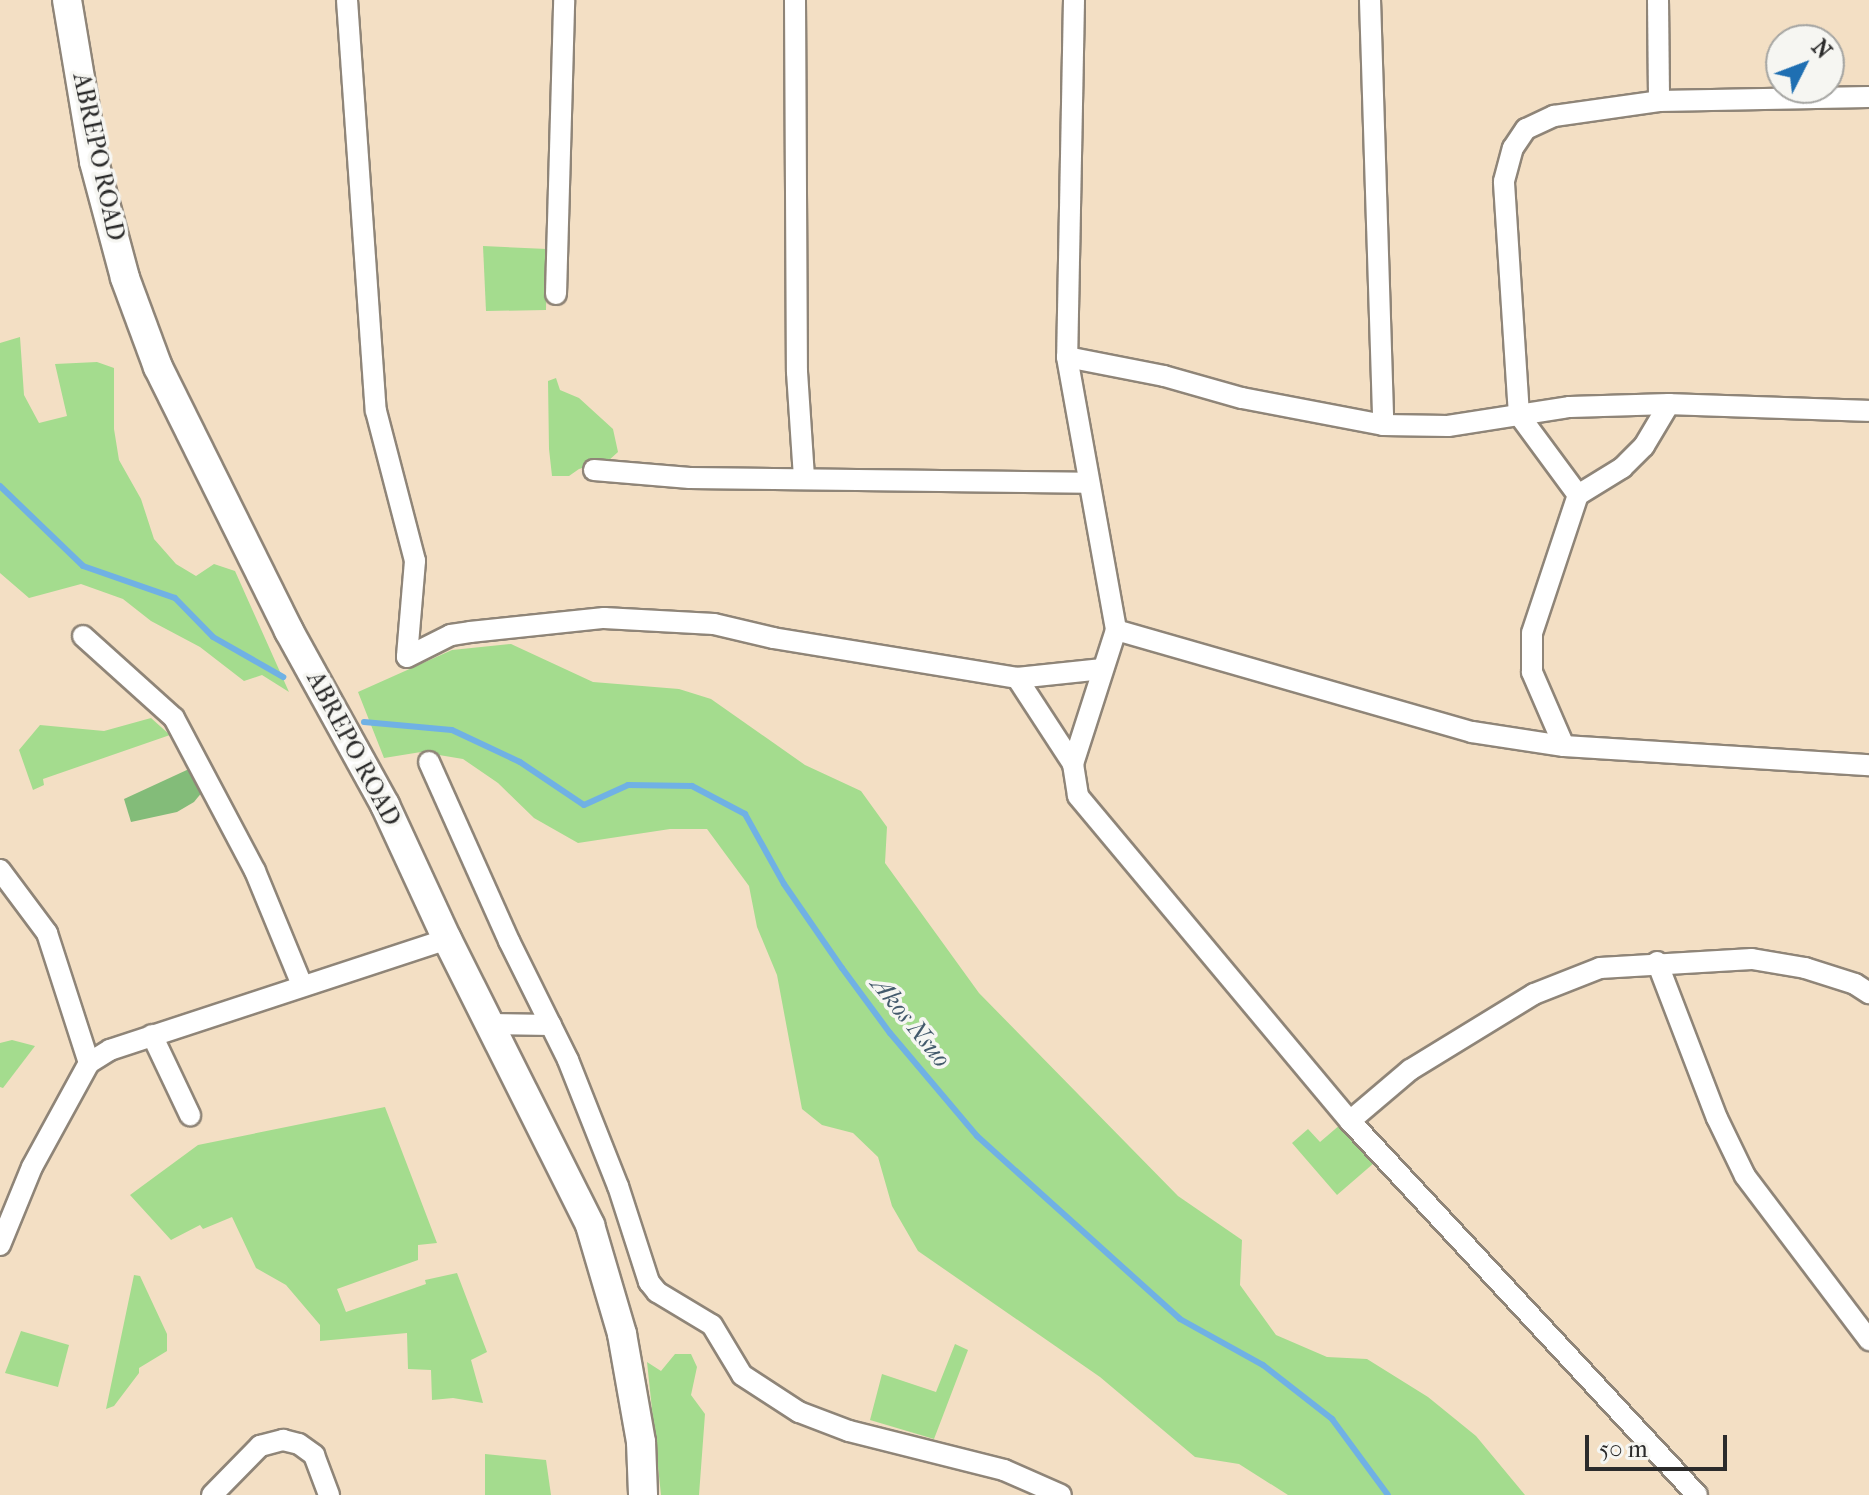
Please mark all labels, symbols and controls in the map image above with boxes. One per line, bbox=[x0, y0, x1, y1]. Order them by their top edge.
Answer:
north arrow bbox=[1765, 24, 1845, 104]
text: N bbox=[1806, 34, 1837, 64]
street label: ABREPO ROAD bbox=[66, 70, 130, 244]
street label: ABREPO ROAD bbox=[300, 667, 406, 831]
water label: Akos Nsuo bbox=[865, 970, 957, 1074]
scale bar bbox=[1589, 1419, 1731, 1469]
text: 50 m bbox=[1599, 1435, 1648, 1463]

